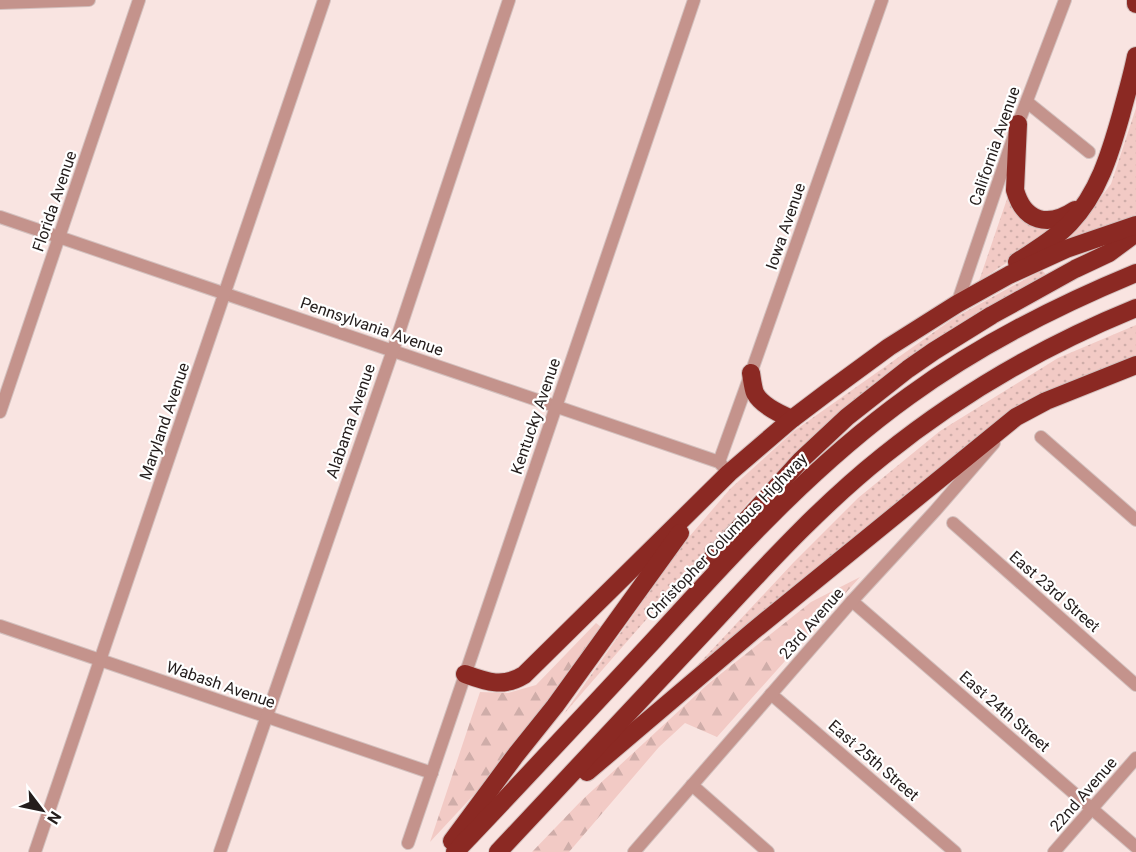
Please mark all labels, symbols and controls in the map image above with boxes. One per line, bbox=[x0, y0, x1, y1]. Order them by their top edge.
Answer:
street label: California Avenue bbox=[965, 84, 1024, 208]
street label: Florida Avenue bbox=[28, 148, 81, 254]
street label: Iowa Avenue bbox=[762, 180, 809, 272]
street label: Pennsylvania Avenue bbox=[298, 293, 446, 360]
street label: Kentucky Avenue bbox=[507, 356, 564, 477]
street label: Maryland Avenue bbox=[136, 360, 193, 482]
street label: Alabama Avenue bbox=[322, 361, 379, 481]
street label: Christopher Columbus Highway bbox=[642, 449, 811, 624]
street label: East 23rd Street bbox=[1006, 547, 1104, 636]
street label: 23rd Avenue bbox=[775, 584, 848, 663]
street label: Wabash Avenue bbox=[164, 657, 278, 712]
street label: East 24th Street bbox=[956, 667, 1054, 756]
street label: East 25th Street bbox=[825, 716, 923, 805]
street label: 22nd Avenue bbox=[1046, 753, 1121, 835]
north arrow bbox=[12, 780, 72, 840]
text: N bbox=[43, 808, 65, 828]

